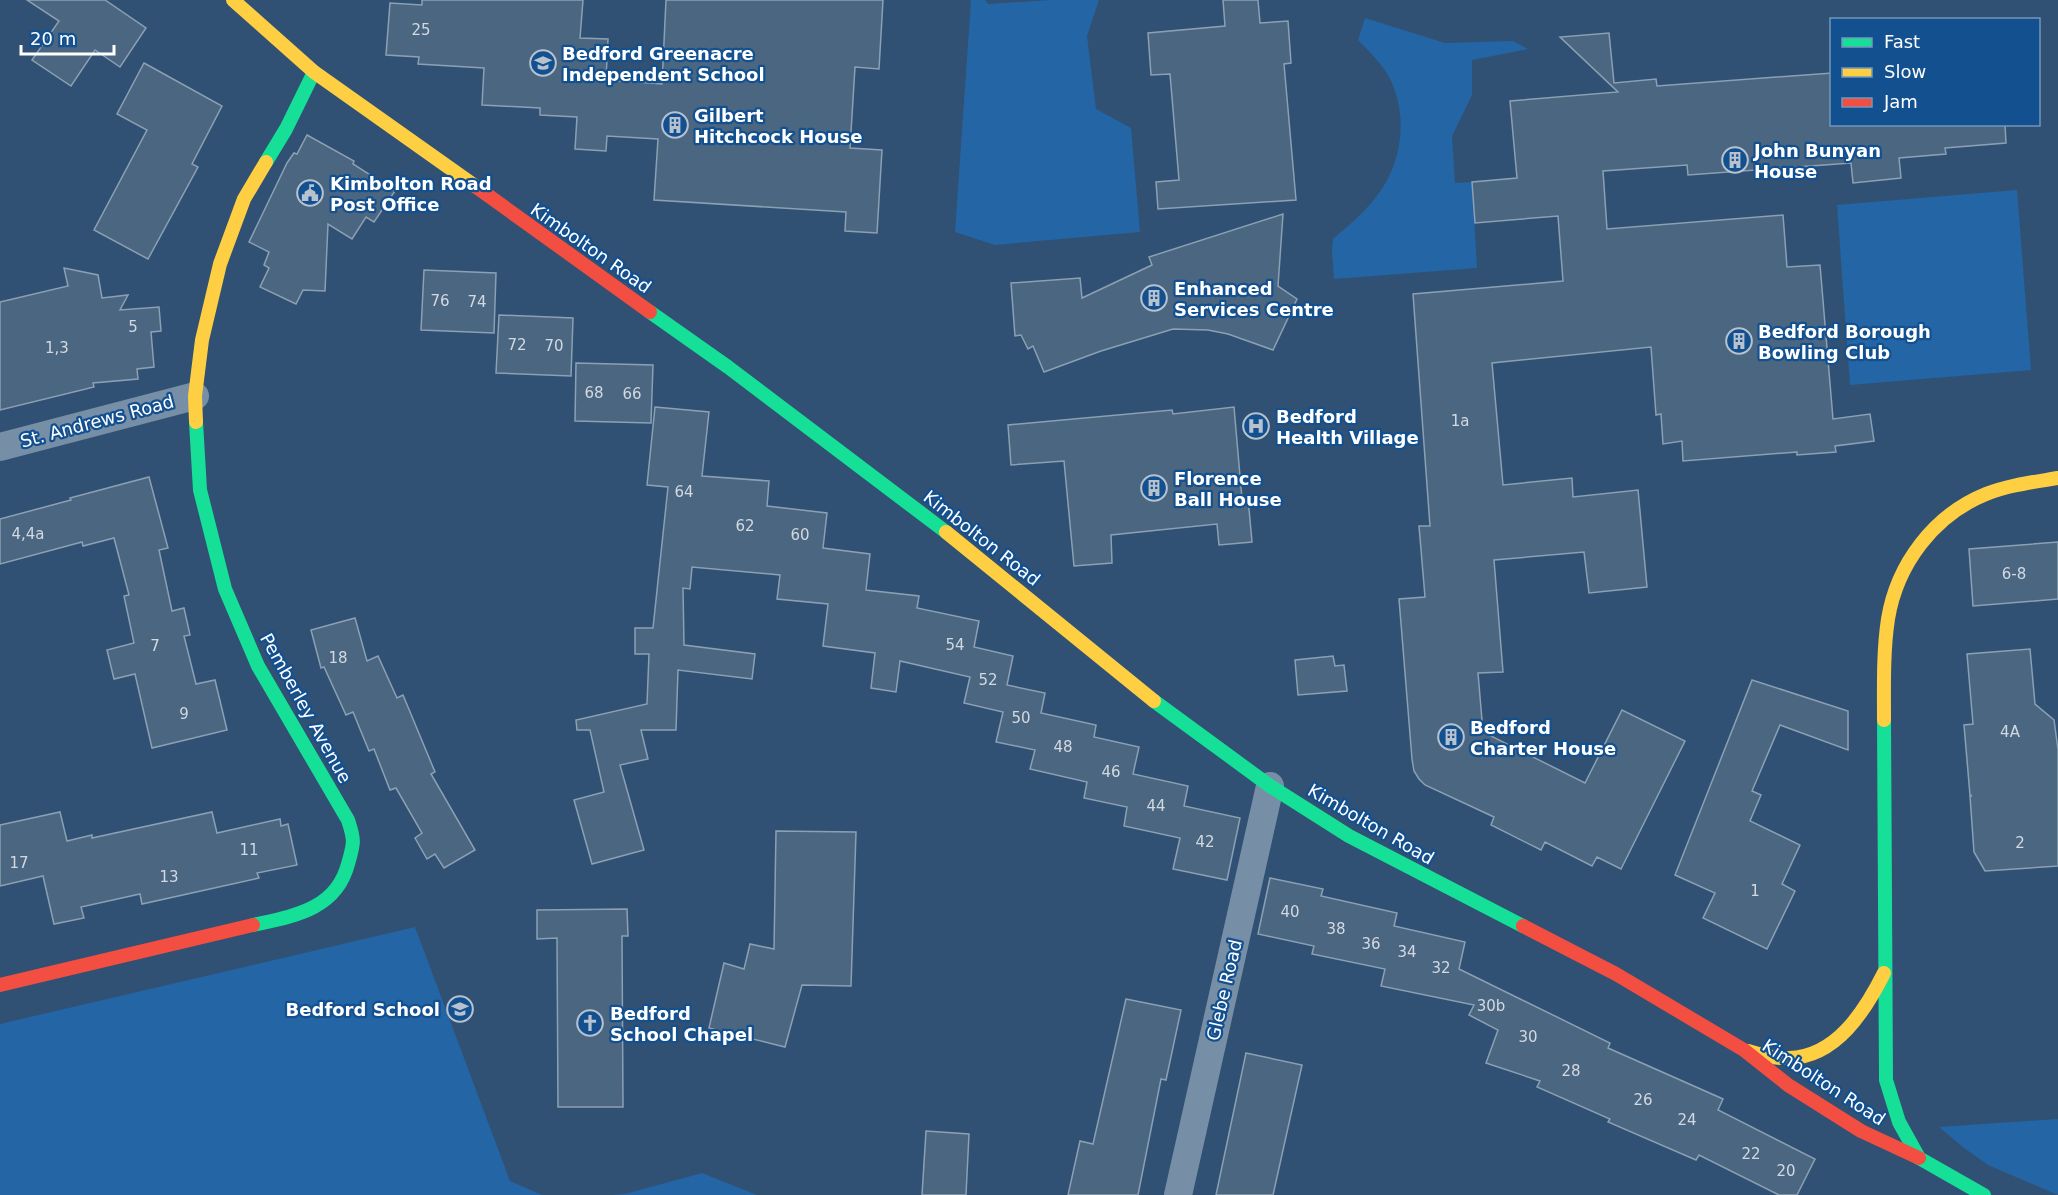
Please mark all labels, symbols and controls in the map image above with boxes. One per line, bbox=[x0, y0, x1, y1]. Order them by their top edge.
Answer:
scale bar bbox=[21, 18, 114, 56]
legend bbox=[1830, 18, 2040, 126]
house number: 25 bbox=[411, 21, 431, 39]
text: 20 m bbox=[30, 28, 76, 49]
text: Fast bbox=[1884, 31, 1920, 52]
place label: Bedford Greenacre Independent School bbox=[562, 43, 765, 85]
school or university icon: Bedford Greenacre Independent School bbox=[528, 48, 558, 78]
text: Slow bbox=[1884, 61, 1926, 82]
text: Jam bbox=[1883, 91, 1918, 112]
place label: Gilbert Hitchcock House bbox=[694, 105, 862, 147]
building icon: Gilbert Hitchcock House bbox=[660, 110, 690, 140]
place label: John Bunyan House bbox=[1752, 140, 1881, 182]
building icon: John Bunyan House bbox=[1720, 145, 1750, 175]
place label: Kimbolton Road Post Office bbox=[330, 173, 492, 215]
public building icon: Kimbolton Road Post Office bbox=[295, 178, 325, 208]
street label: Kimbolton Road bbox=[527, 199, 655, 297]
place label: Enhanced Services Centre bbox=[1174, 278, 1334, 320]
building icon: Enhanced Services Centre bbox=[1139, 283, 1169, 313]
house number: 76 bbox=[430, 292, 450, 310]
house number: 74 bbox=[467, 293, 487, 311]
house number: 5 bbox=[128, 318, 138, 336]
place label: Bedford Borough Bowling Club bbox=[1758, 321, 1931, 363]
building icon: Bedford Borough Bowling Club bbox=[1724, 326, 1754, 356]
house number: 72 bbox=[507, 336, 527, 354]
house number: 70 bbox=[544, 337, 564, 355]
house number: 1,3 bbox=[45, 339, 69, 357]
house number: 68 bbox=[584, 384, 604, 402]
house number: 66 bbox=[622, 385, 642, 403]
street label: St. Andrews Road bbox=[18, 390, 176, 452]
place label: Bedford Health Village bbox=[1276, 406, 1419, 448]
hospital icon: Bedford Health Village bbox=[1241, 411, 1271, 441]
house number: 1a bbox=[1451, 412, 1469, 430]
place label: Florence Ball House bbox=[1174, 468, 1282, 510]
building icon: Florence Ball House bbox=[1139, 473, 1169, 503]
house number: 64 bbox=[674, 483, 694, 501]
street label: Kimbolton Road bbox=[920, 486, 1044, 590]
house number: 62 bbox=[735, 517, 755, 535]
house number: 4,4a bbox=[11, 525, 45, 543]
house number: 60 bbox=[790, 526, 810, 544]
house number: 6-8 bbox=[2002, 565, 2026, 583]
street label: Pemberley Avenue bbox=[256, 629, 356, 787]
house number: 54 bbox=[945, 636, 965, 654]
house number: 7 bbox=[150, 637, 160, 655]
house number: 18 bbox=[328, 649, 348, 667]
house number: 52 bbox=[978, 671, 998, 689]
house number: 9 bbox=[179, 705, 189, 723]
house number: 50 bbox=[1011, 709, 1031, 727]
place label: Bedford Charter House bbox=[1470, 717, 1616, 759]
building icon: Bedford Charter House bbox=[1436, 722, 1466, 752]
house number: 4A bbox=[2000, 723, 2021, 741]
house number: 48 bbox=[1053, 738, 1073, 756]
house number: 46 bbox=[1101, 763, 1121, 781]
street label: Kimbolton Road bbox=[1304, 779, 1438, 869]
house number: 44 bbox=[1146, 797, 1166, 815]
house number: 42 bbox=[1195, 833, 1215, 851]
house number: 2 bbox=[2015, 834, 2025, 852]
house number: 11 bbox=[239, 841, 259, 859]
house number: 17 bbox=[9, 854, 29, 872]
house number: 13 bbox=[159, 868, 179, 886]
house number: 1 bbox=[1750, 882, 1760, 900]
house number: 40 bbox=[1280, 903, 1300, 921]
house number: 38 bbox=[1326, 920, 1346, 938]
house number: 36 bbox=[1361, 935, 1381, 953]
street label: Glebe Road bbox=[1202, 937, 1246, 1043]
house number: 34 bbox=[1397, 943, 1417, 961]
house number: 32 bbox=[1431, 959, 1451, 977]
school or university icon: Bedford School bbox=[445, 994, 475, 1024]
house number: 30b bbox=[1477, 997, 1505, 1015]
place label: Bedford School bbox=[286, 999, 440, 1020]
place label: Bedford School Chapel bbox=[610, 1003, 753, 1045]
church icon: Bedford School Chapel bbox=[575, 1008, 605, 1038]
house number: 30 bbox=[1518, 1028, 1538, 1046]
street label: Kimbolton Road bbox=[1759, 1034, 1889, 1130]
house number: 28 bbox=[1561, 1062, 1581, 1080]
house number: 26 bbox=[1633, 1091, 1653, 1109]
house number: 24 bbox=[1677, 1111, 1697, 1129]
house number: 22 bbox=[1741, 1145, 1761, 1163]
house number: 20 bbox=[1776, 1162, 1796, 1180]

